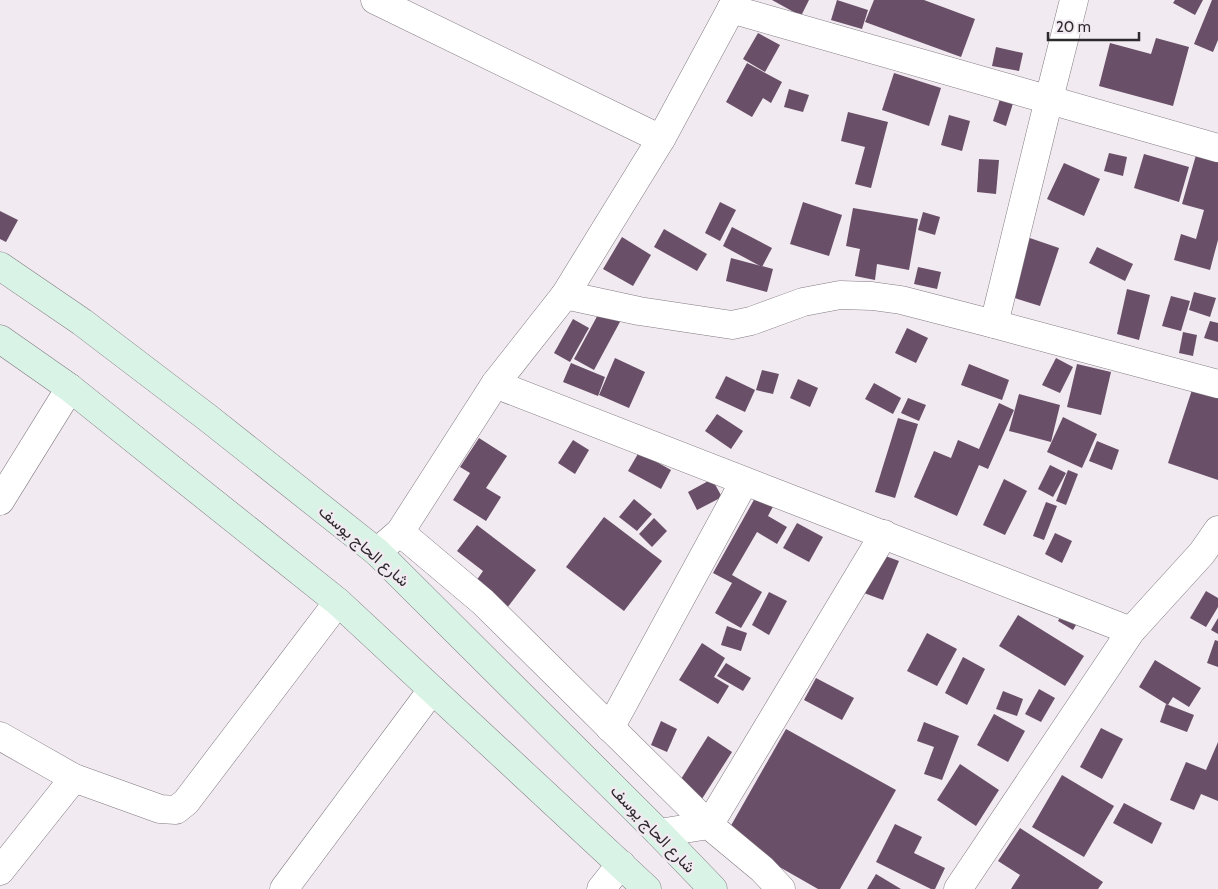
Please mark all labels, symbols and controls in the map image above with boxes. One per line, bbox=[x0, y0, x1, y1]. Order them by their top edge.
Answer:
scale bar bbox=[1048, 10, 1139, 42]
text: 20 m bbox=[1056, 18, 1091, 36]
street label: شارع الحاج يوسف bbox=[313, 501, 413, 592]
street label: شارع الحاج يوسف bbox=[605, 781, 699, 878]

